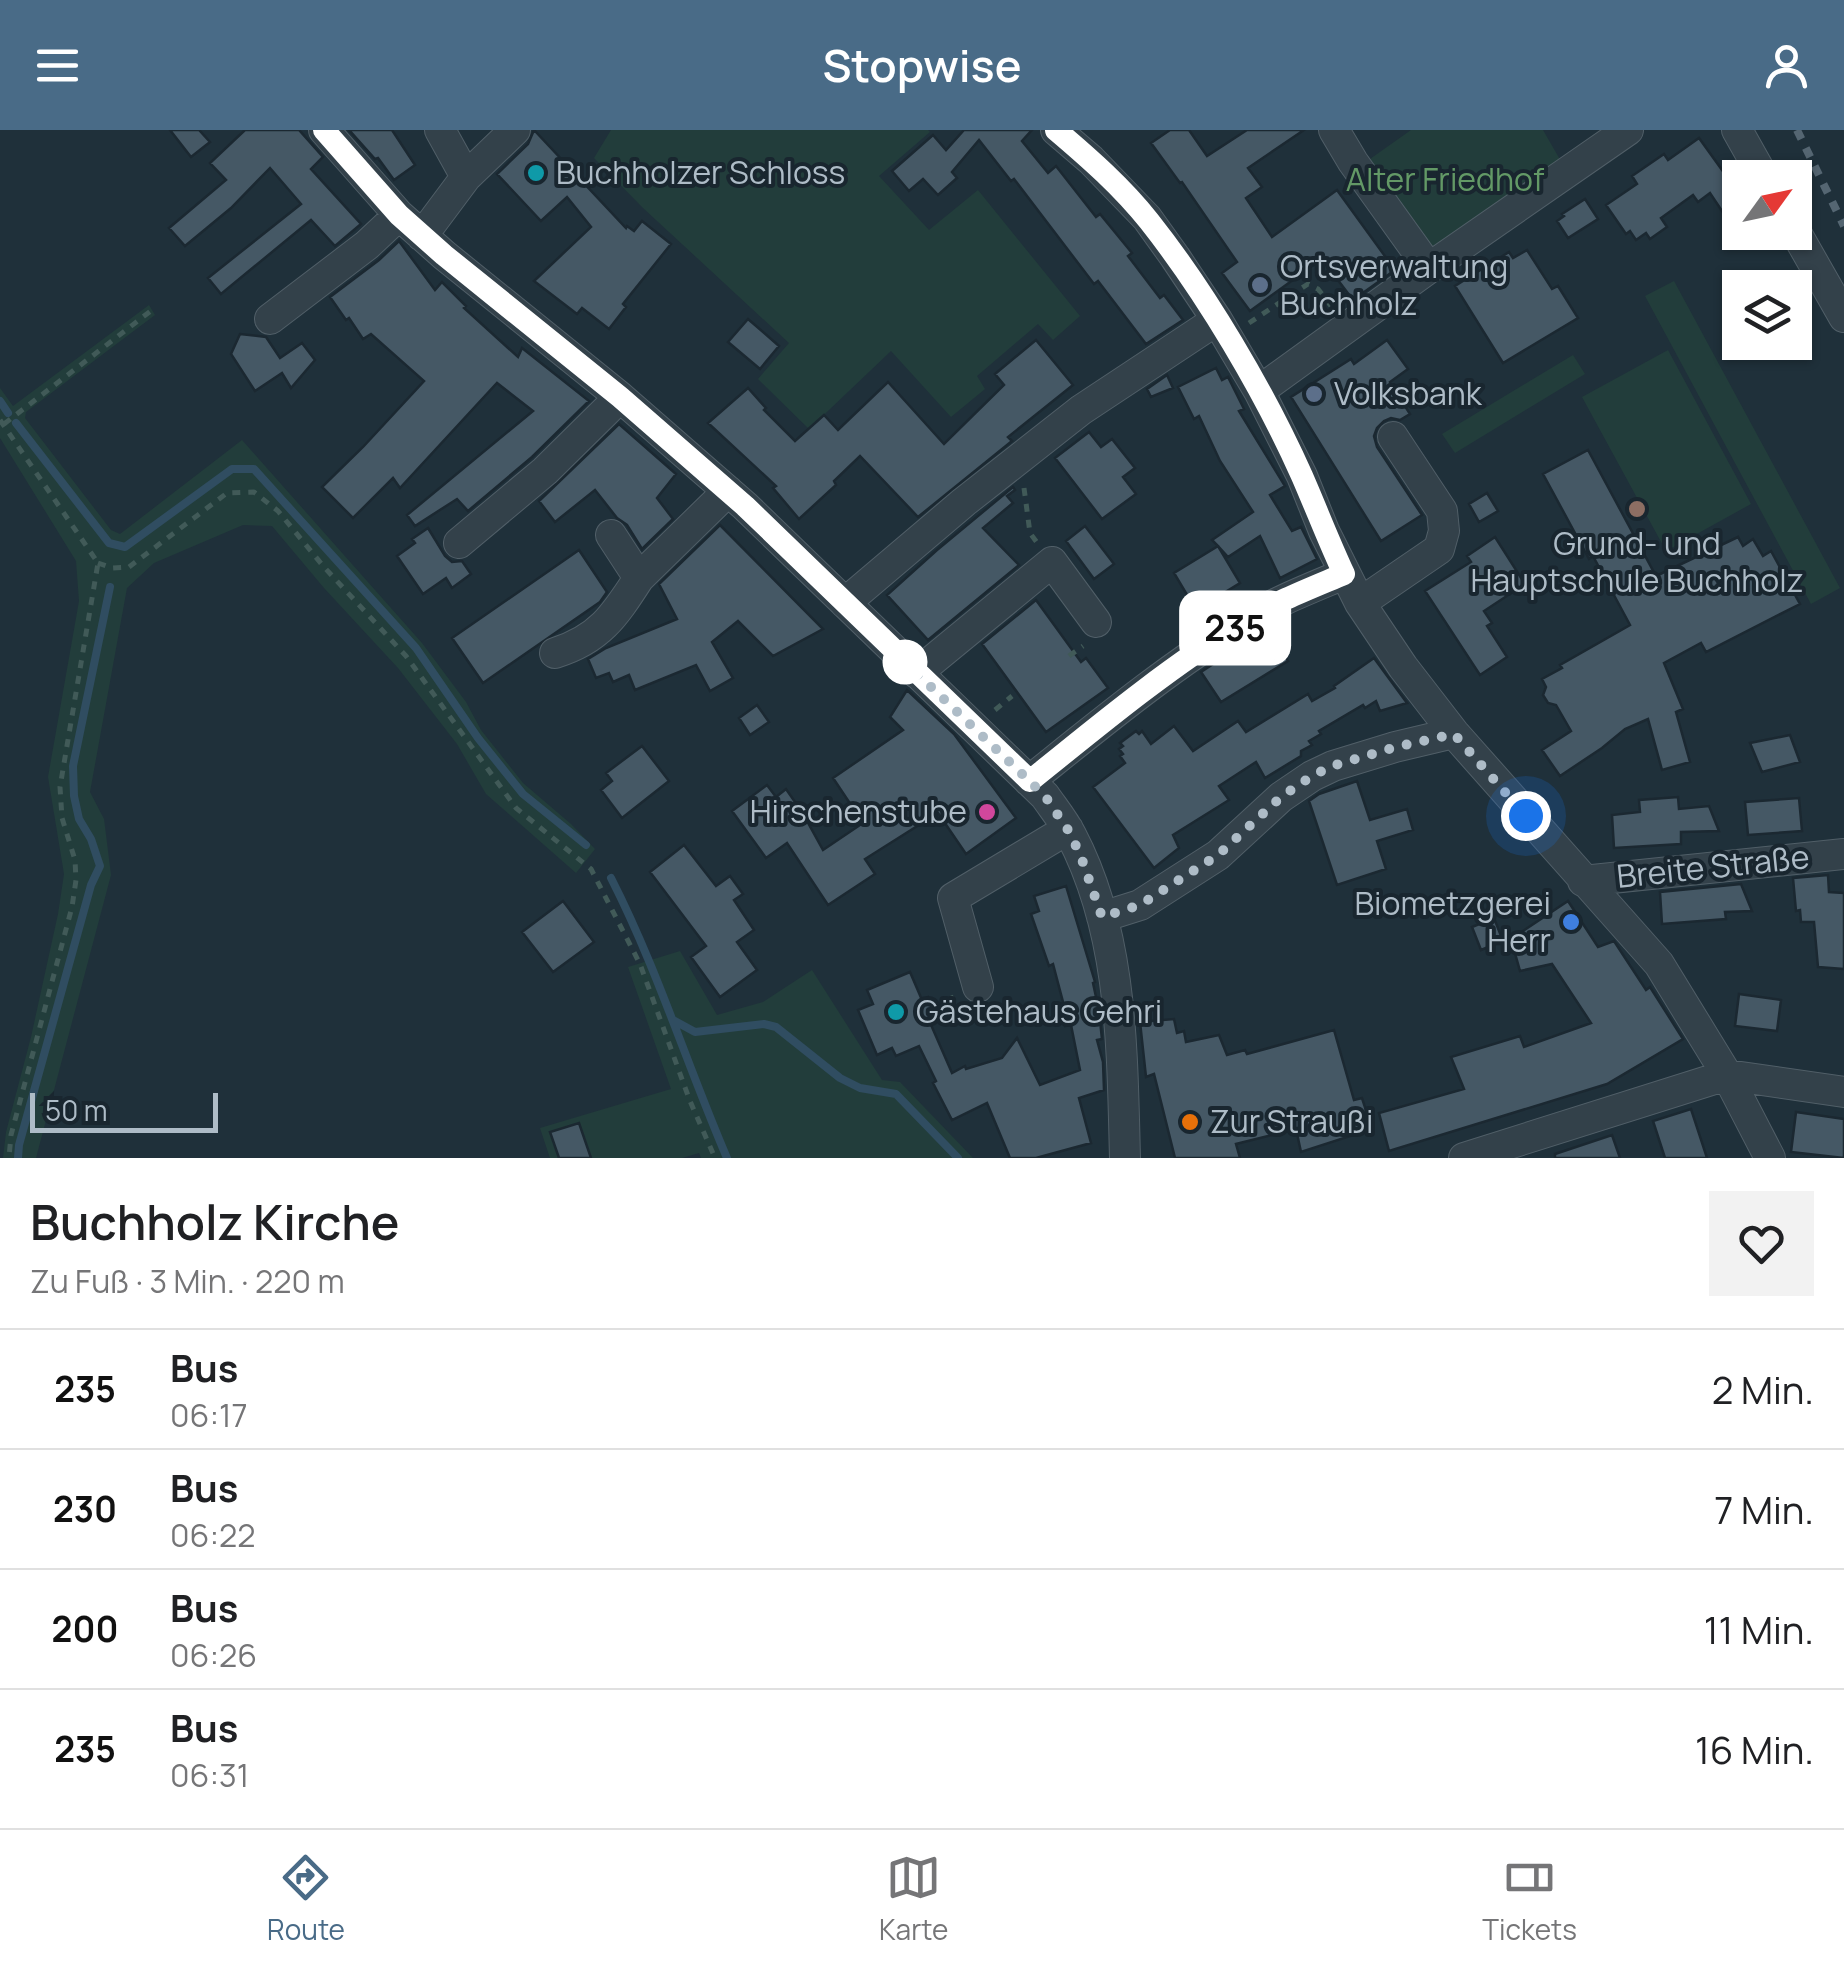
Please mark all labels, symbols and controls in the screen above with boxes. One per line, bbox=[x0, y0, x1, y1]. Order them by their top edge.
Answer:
text: Stopwise bbox=[822, 34, 1022, 96]
icon: menu bbox=[30, 38, 85, 93]
icon: person bbox=[1759, 38, 1814, 93]
place label: Buchholzer Schloss bbox=[556, 150, 845, 194]
park label: Alter Friedhof bbox=[1346, 157, 1545, 201]
north arrow bbox=[1722, 160, 1812, 250]
map controls bbox=[1722, 160, 1812, 360]
marker: Buchholzer Schloss bbox=[525, 162, 547, 184]
place label: Ortsverwaltung Buchholz bbox=[1280, 244, 1508, 325]
button: layers bbox=[1722, 270, 1812, 360]
marker: Ortsverwaltung Buchholz bbox=[1249, 274, 1271, 296]
place label: Volksbank bbox=[1334, 371, 1483, 415]
marker: Volksbank bbox=[1303, 383, 1325, 405]
marker: Grund- und Hauptschule Buchholz bbox=[1626, 498, 1648, 520]
place label: Grund- und Hauptschule Buchholz bbox=[1470, 521, 1804, 602]
line badge: 235 bbox=[1178, 596, 1292, 660]
text: 235 bbox=[1204, 604, 1266, 652]
unlabelled marker bbox=[884, 641, 926, 683]
place label: Hirschenstube bbox=[750, 789, 967, 833]
your location bbox=[1501, 791, 1551, 841]
marker: Hirschenstube bbox=[976, 801, 998, 823]
street label: Breite Straße bbox=[1614, 834, 1811, 898]
place label: Biometzgerei Herr bbox=[1354, 881, 1551, 962]
marker: Biometzgerei Herr bbox=[1560, 911, 1582, 933]
place label: Gästehaus Gehri bbox=[916, 989, 1162, 1033]
marker: Gästehaus Gehri bbox=[885, 1001, 907, 1023]
scale bar bbox=[30, 1088, 218, 1133]
text: 50 m bbox=[45, 1091, 108, 1129]
place label: Zur Straußi bbox=[1210, 1099, 1373, 1143]
marker: Zur Straußi bbox=[1179, 1111, 1201, 1133]
text: Buchholz Kirche bbox=[30, 1189, 399, 1254]
button: heart bbox=[1709, 1191, 1814, 1296]
text: Zu Fuß · 3 Min. · 220 m bbox=[30, 1259, 345, 1303]
text: Bus bbox=[170, 1341, 238, 1393]
text: 2 Min. bbox=[1712, 1363, 1814, 1415]
text: 235 bbox=[54, 1365, 116, 1413]
text: 06:17 bbox=[170, 1393, 248, 1437]
text: Bus bbox=[170, 1461, 238, 1513]
text: 7 Min. bbox=[1714, 1483, 1814, 1535]
text: 230 bbox=[53, 1485, 117, 1533]
text: 06:22 bbox=[170, 1513, 255, 1557]
text: Bus bbox=[170, 1581, 238, 1633]
text: 11 Min. bbox=[1704, 1603, 1814, 1655]
text: 200 bbox=[52, 1605, 118, 1653]
text: 06:26 bbox=[170, 1633, 257, 1677]
text: Bus bbox=[170, 1701, 238, 1753]
text: 16 Min. bbox=[1695, 1723, 1814, 1775]
text: 235 bbox=[54, 1725, 116, 1773]
text: 06:31 bbox=[170, 1753, 249, 1797]
tab: Route bbox=[267, 1850, 345, 1948]
tab: Karte bbox=[879, 1850, 948, 1948]
tab: Tickets bbox=[1482, 1850, 1577, 1948]

